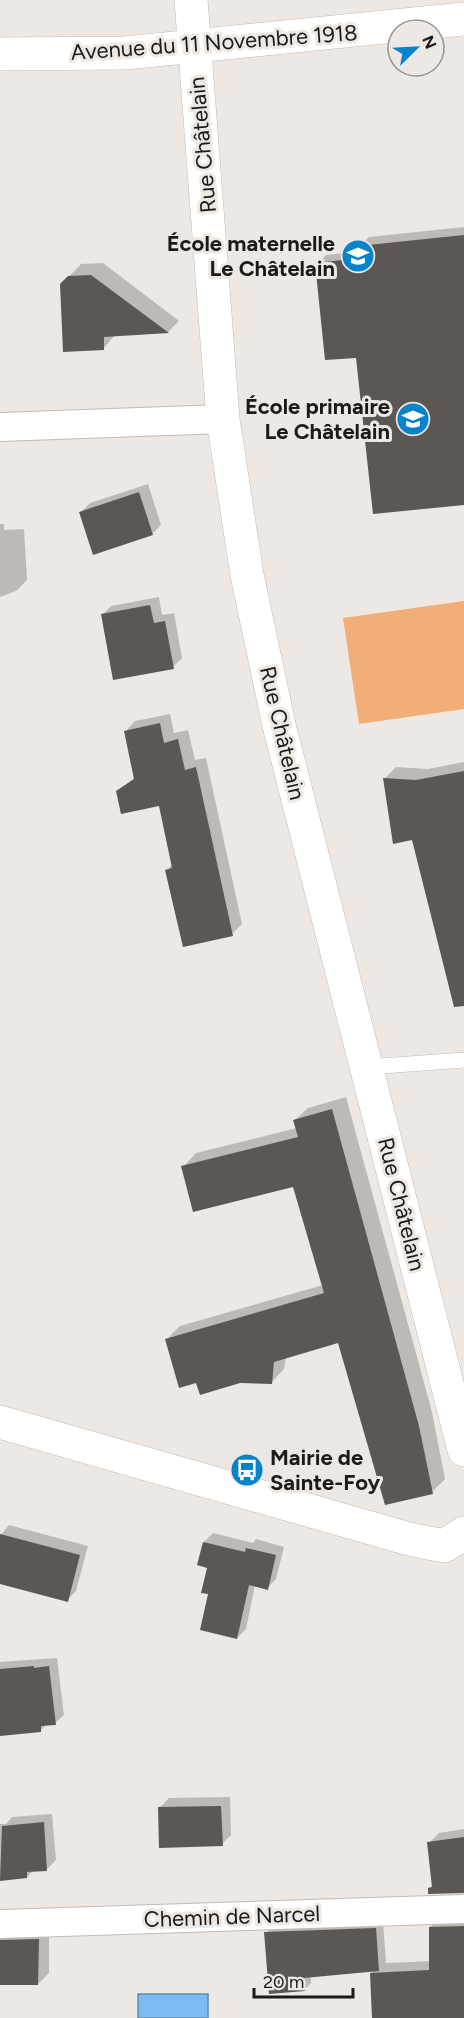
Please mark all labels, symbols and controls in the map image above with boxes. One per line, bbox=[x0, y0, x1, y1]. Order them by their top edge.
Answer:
north arrow bbox=[386, 18, 446, 78]
street label: Avenue du 11 Novembre 1918 bbox=[70, 19, 358, 66]
text: N bbox=[418, 33, 440, 52]
street label: Rue Châtelain bbox=[183, 76, 222, 214]
place label: École maternelle Le Châtelain bbox=[167, 230, 335, 282]
school or university icon: École maternelle Le Châtelain bbox=[340, 238, 376, 274]
place label: École primaire Le Châtelain bbox=[245, 393, 390, 445]
school or university icon: École primaire Le Châtelain bbox=[395, 401, 431, 437]
street label: Rue Châtelain bbox=[254, 664, 311, 803]
street label: Rue Châtelain bbox=[372, 1135, 431, 1274]
place label: Mairie de Sainte-Foy bbox=[270, 1444, 380, 1496]
bus stop icon: Mairie de Sainte-Foy bbox=[229, 1452, 265, 1488]
street label: Chemin de Narcel bbox=[143, 1900, 321, 1933]
scale bar bbox=[254, 1961, 353, 1999]
text: 20 m bbox=[263, 1971, 304, 1993]

